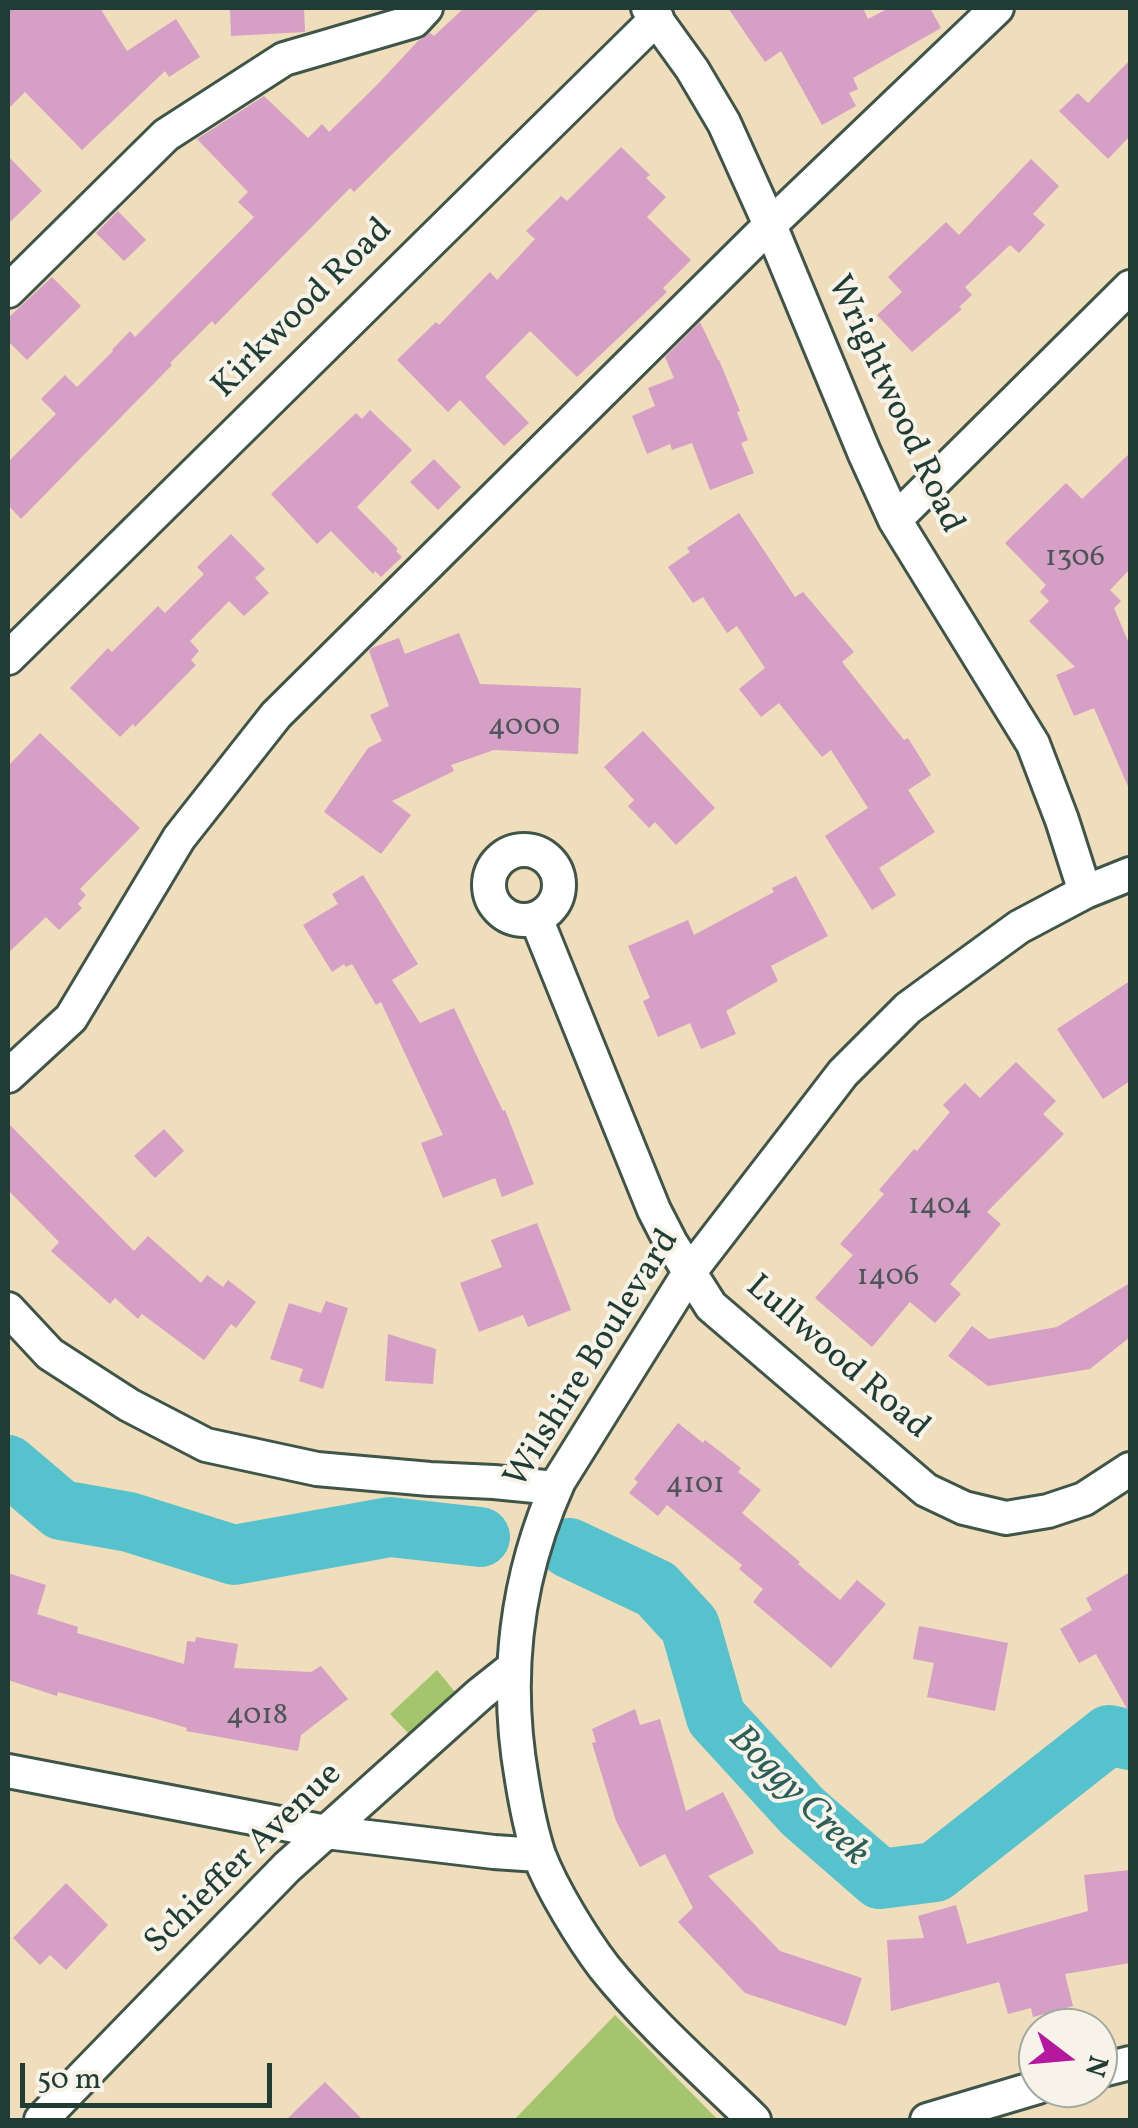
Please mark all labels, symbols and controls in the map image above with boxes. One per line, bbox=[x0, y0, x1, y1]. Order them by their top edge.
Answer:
street label: Kirkwood Road bbox=[205, 211, 403, 409]
street label: Wrightwood Road bbox=[815, 270, 971, 540]
house number: 1306 bbox=[1045, 541, 1105, 577]
house number: 4000 bbox=[488, 710, 560, 746]
house number: 1404 bbox=[908, 1189, 972, 1225]
street label: Wilshire Boulevard bbox=[498, 1223, 690, 1497]
house number: 1406 bbox=[857, 1260, 919, 1296]
street label: Lullwood Road bbox=[735, 1268, 937, 1450]
house number: 4101 bbox=[665, 1468, 725, 1504]
house number: 4018 bbox=[226, 1699, 288, 1735]
water label: Boggy Creek bbox=[717, 1718, 877, 1878]
street label: Schieffer Avenue bbox=[138, 1755, 352, 1965]
north arrow bbox=[1018, 2008, 1118, 2108]
scale bar bbox=[25, 2043, 278, 2105]
text: N bbox=[1074, 2051, 1117, 2081]
text: 50 m bbox=[37, 2059, 101, 2101]

